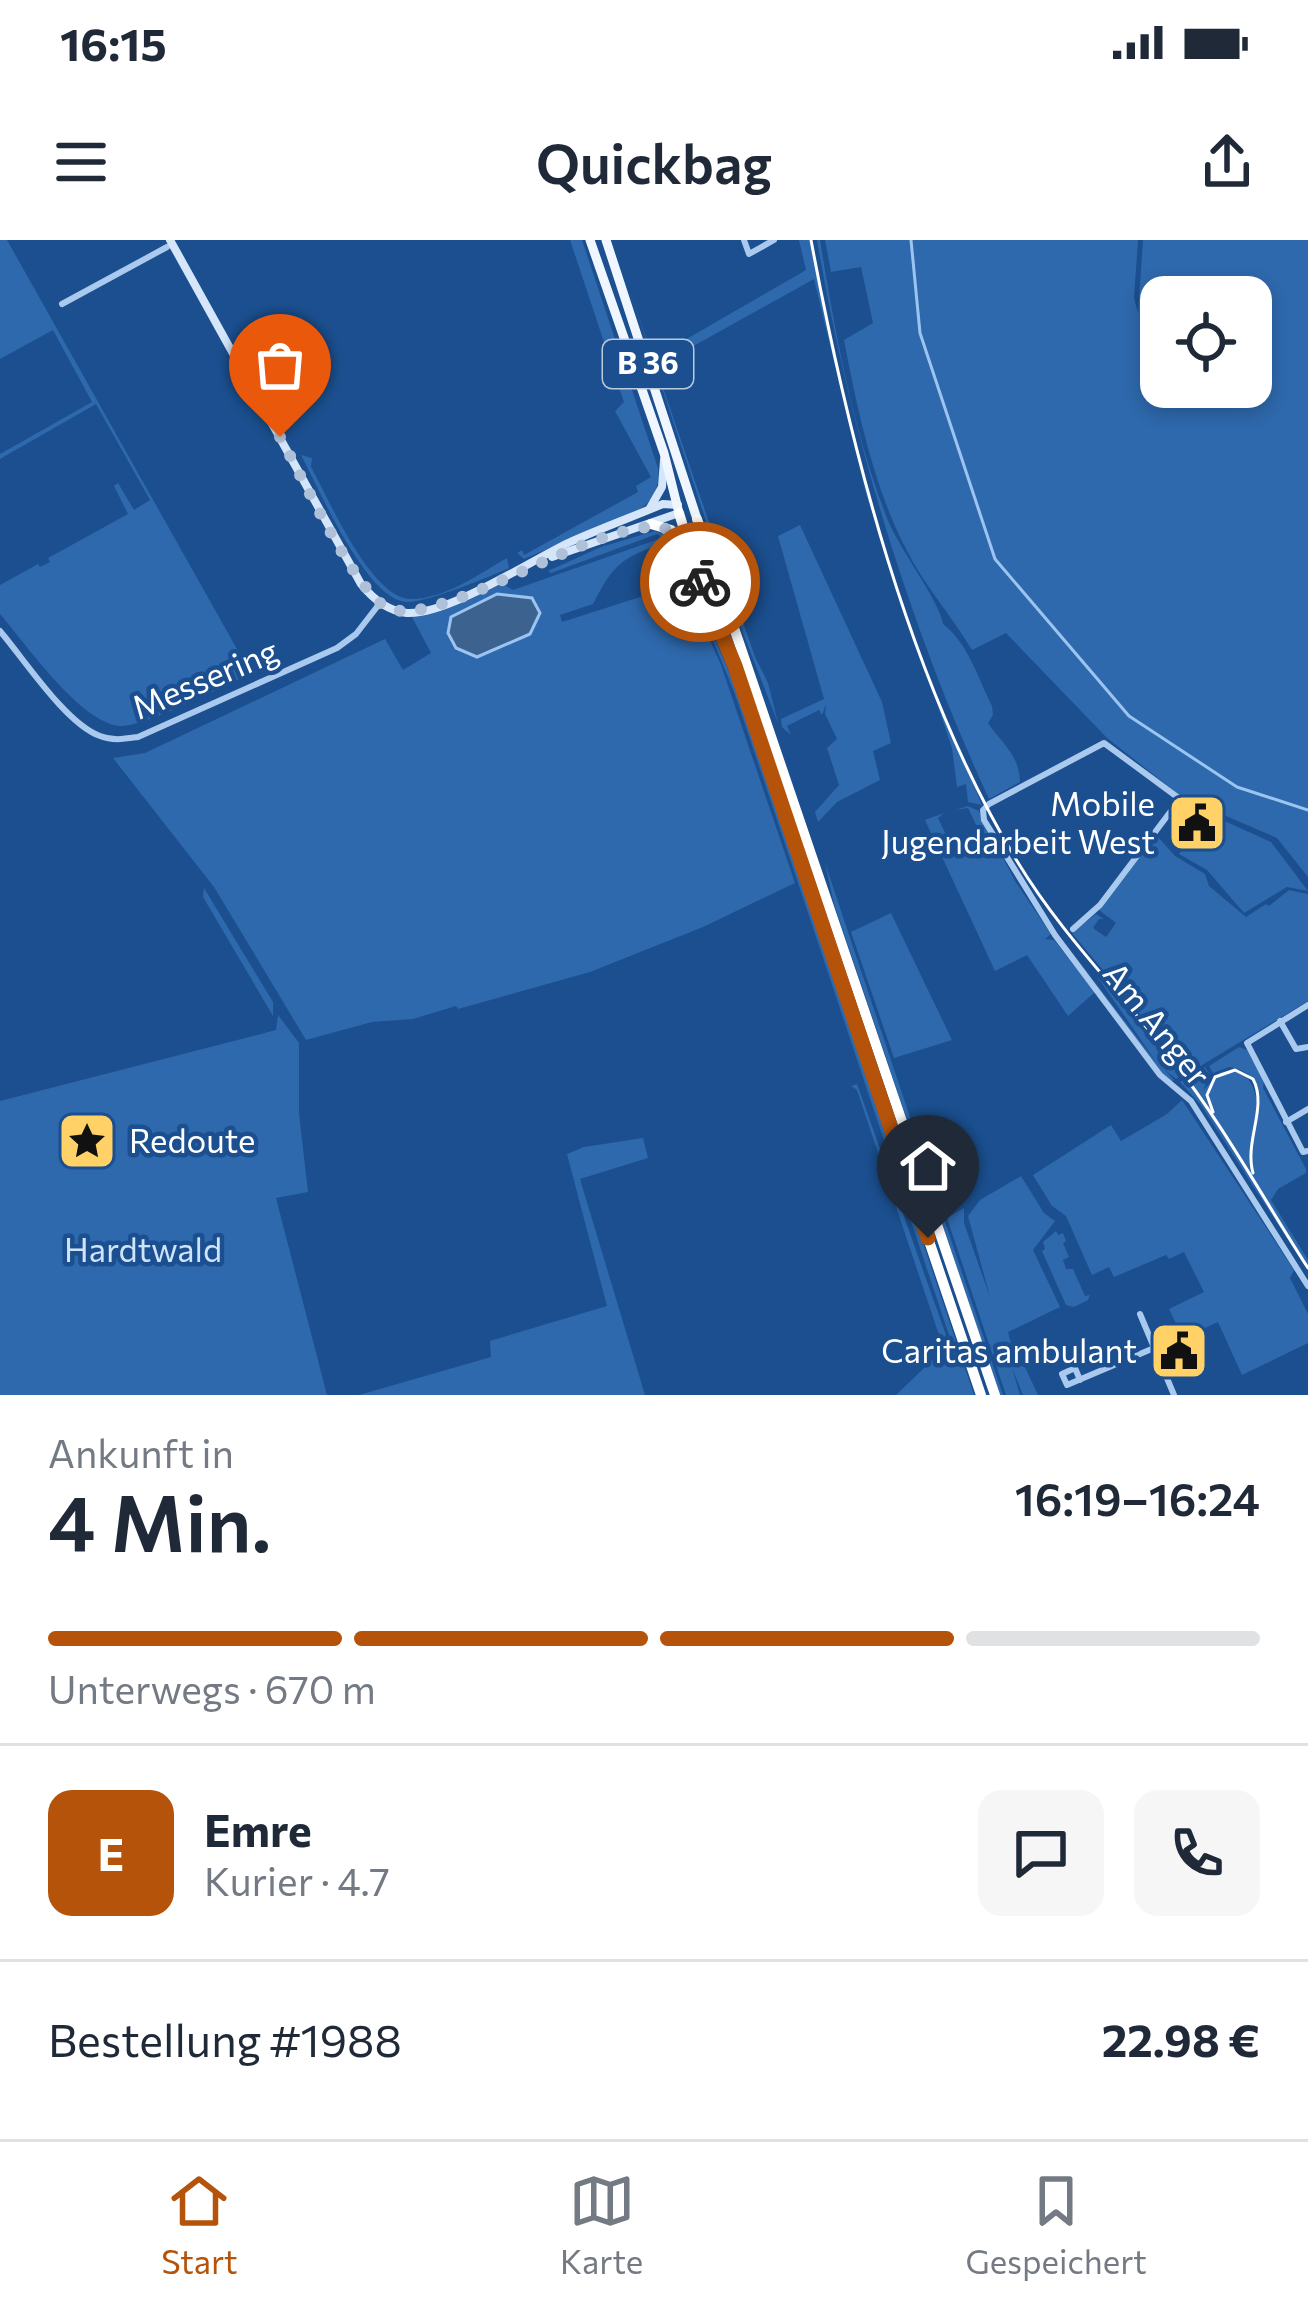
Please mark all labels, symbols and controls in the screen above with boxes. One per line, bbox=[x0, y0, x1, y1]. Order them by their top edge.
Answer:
text: 16:15 bbox=[60, 15, 167, 70]
icon: menu bbox=[48, 129, 114, 195]
text: Quickbag bbox=[536, 129, 772, 195]
icon: share bbox=[1194, 129, 1260, 195]
map controls bbox=[1140, 276, 1272, 408]
button: locate bbox=[1140, 276, 1272, 408]
pin bbox=[229, 314, 331, 437]
icon: bag bbox=[247, 332, 313, 398]
road number: B 36 bbox=[603, 340, 693, 388]
courier bbox=[640, 522, 760, 642]
icon: bike bbox=[667, 549, 733, 615]
street label: Messering bbox=[125, 628, 284, 727]
place label: Mobile Jugendarbeit West bbox=[881, 782, 1155, 861]
public building icon: Mobile Jugendarbeit West bbox=[1166, 792, 1228, 854]
street label: Am Anger bbox=[1096, 953, 1221, 1093]
place icon: Redoute bbox=[56, 1110, 118, 1172]
pin bbox=[877, 1115, 979, 1238]
place label: Redoute bbox=[129, 1119, 255, 1160]
icon: home bbox=[895, 1133, 961, 1199]
park label: Hardtwald bbox=[64, 1228, 222, 1269]
public building icon: Caritas ambulant bbox=[1148, 1320, 1210, 1382]
place label: Caritas ambulant bbox=[881, 1329, 1137, 1370]
text: Ankunft in bbox=[48, 1428, 234, 1476]
text: 16:19–16:24 bbox=[1015, 1470, 1260, 1525]
text: 4 Min. bbox=[48, 1473, 271, 1568]
text: Unterwegs · 670 m bbox=[48, 1664, 376, 1712]
button: chat bbox=[978, 1790, 1104, 1916]
button: phone bbox=[1134, 1790, 1260, 1916]
text: Emre bbox=[204, 1801, 312, 1856]
text: E bbox=[98, 1825, 124, 1880]
text: Kurier · 4.7 bbox=[204, 1856, 390, 1904]
text: Bestellung #1988 bbox=[48, 2011, 402, 2066]
text: 22.98 € bbox=[1102, 2011, 1260, 2066]
tab: Start bbox=[161, 2168, 238, 2281]
tab: Karte bbox=[560, 2168, 643, 2281]
tab: Gespeichert bbox=[965, 2168, 1147, 2281]

